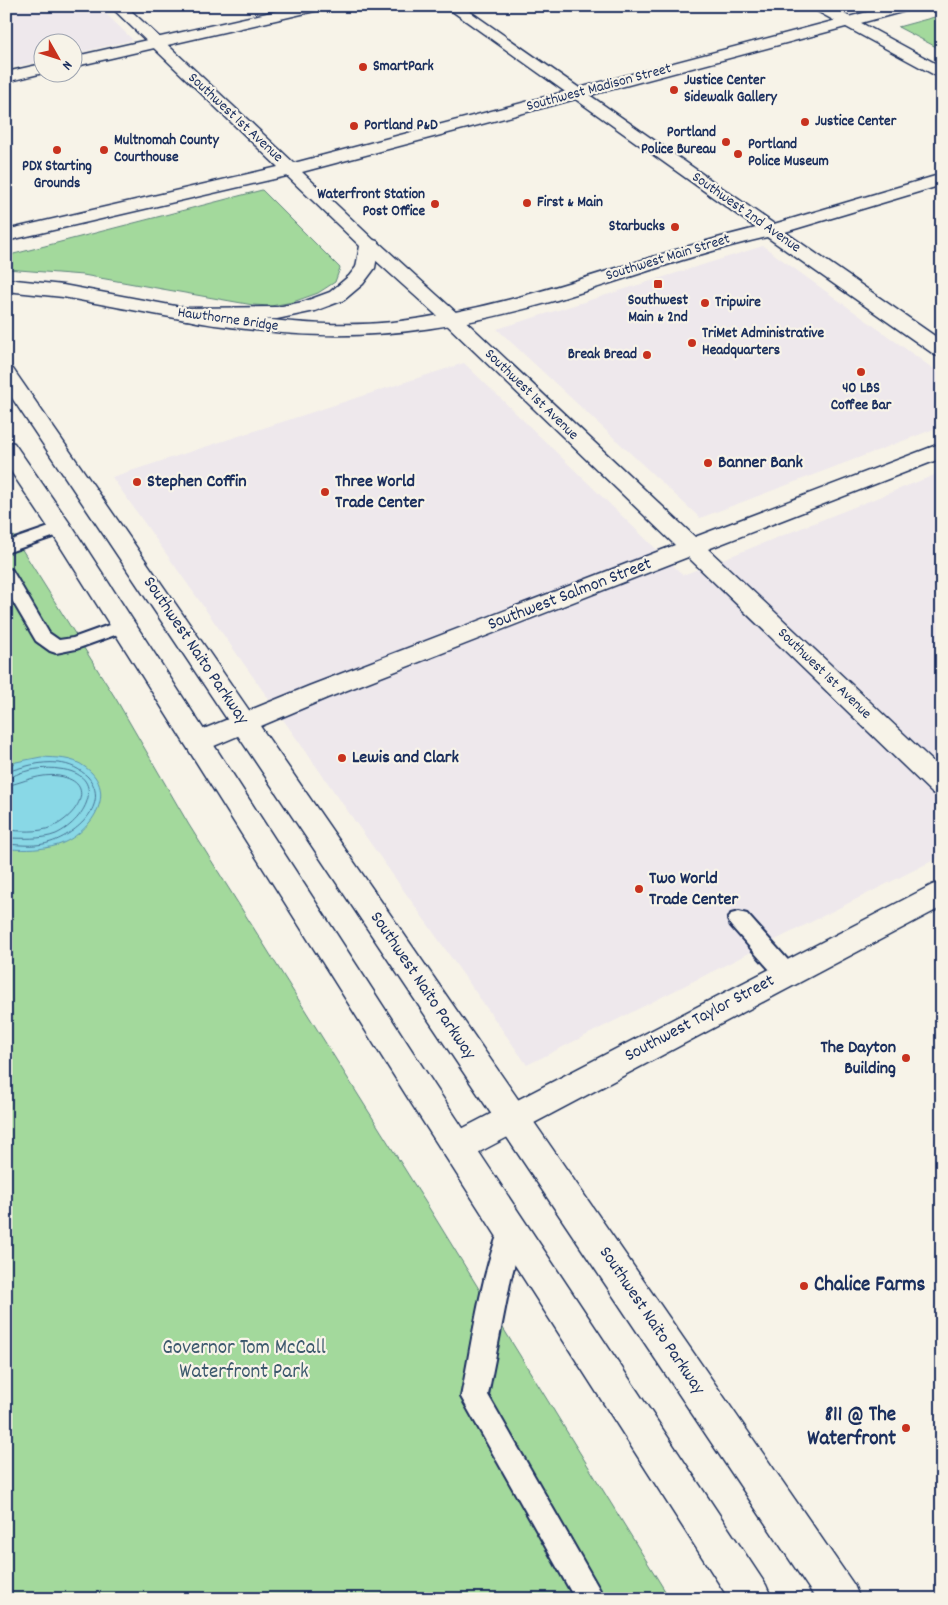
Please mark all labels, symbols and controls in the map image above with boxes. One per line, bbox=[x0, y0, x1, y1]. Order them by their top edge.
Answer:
north arrow bbox=[32, 32, 82, 82]
text: N bbox=[57, 56, 76, 74]
place label: SmartPark bbox=[373, 56, 434, 78]
street label: Southwest Madison Street bbox=[524, 58, 674, 118]
marker: SmartPark bbox=[357, 61, 369, 73]
street label: Southwest 1st Avenue bbox=[182, 68, 288, 168]
place label: Justice Center Sidewalk Gallery bbox=[684, 70, 778, 109]
marker: Justice Center Sidewalk Gallery bbox=[668, 84, 680, 96]
place label: Justice Center bbox=[815, 111, 897, 133]
place label: Portland P&D bbox=[364, 115, 438, 137]
marker: Justice Center bbox=[799, 116, 811, 128]
marker: Portland P&D bbox=[348, 120, 360, 132]
place label: Portland Police Bureau bbox=[641, 122, 717, 161]
place label: Multnomah County Courthouse bbox=[114, 130, 220, 169]
place label: Portland Police Museum bbox=[748, 134, 829, 173]
marker: Portland Police Bureau bbox=[720, 136, 732, 148]
marker: PDX Starting Grounds bbox=[51, 144, 63, 156]
marker: Multnomah County Courthouse bbox=[98, 144, 110, 156]
marker: Portland Police Museum bbox=[732, 148, 744, 160]
place label: PDX Starting Grounds bbox=[22, 156, 92, 195]
street label: Southwest 2nd Avenue bbox=[687, 167, 805, 259]
place label: Waterfront Station Post Office bbox=[317, 184, 425, 223]
place label: First & Main bbox=[537, 192, 603, 214]
marker: First & Main bbox=[521, 197, 533, 209]
marker: Waterfront Station Post Office bbox=[429, 198, 441, 210]
place label: Starbucks bbox=[609, 216, 665, 238]
marker: Starbucks bbox=[669, 221, 681, 233]
street label: Southwest Main Street bbox=[603, 228, 733, 287]
marker: Southwest Main & 2nd bbox=[652, 278, 664, 290]
place label: Southwest Main & 2nd bbox=[628, 290, 689, 329]
place label: Tripwire bbox=[715, 292, 761, 314]
marker: Tripwire bbox=[699, 297, 711, 309]
street label: Hawthorne Bridge bbox=[176, 302, 280, 338]
place label: TriMet Administrative Headquarters bbox=[702, 323, 825, 362]
marker: TriMet Administrative Headquarters bbox=[686, 337, 698, 349]
street label: Southwest 1st Avenue bbox=[479, 344, 583, 446]
place label: Break Bread bbox=[568, 344, 637, 366]
marker: Break Bread bbox=[641, 349, 653, 361]
marker: 40 LBS Coffee Bar bbox=[855, 366, 867, 378]
place label: 40 LBS Coffee Bar bbox=[831, 378, 892, 417]
place label: Banner Bank bbox=[718, 451, 804, 476]
marker: Banner Bank bbox=[702, 457, 714, 469]
place label: Stephen Coffin bbox=[147, 470, 247, 495]
place label: Three World Trade Center bbox=[335, 470, 424, 516]
marker: Stephen Coffin bbox=[131, 476, 143, 488]
marker: Three World Trade Center bbox=[319, 486, 331, 498]
street label: Southwest Salmon Street bbox=[484, 552, 656, 638]
street label: Southwest Naito Parkway bbox=[136, 572, 254, 731]
street label: Southwest 1st Avenue bbox=[772, 623, 876, 725]
place label: Lewis and Clark bbox=[352, 746, 459, 771]
marker: Lewis and Clark bbox=[336, 752, 348, 764]
place label: Two World Trade Center bbox=[649, 867, 738, 913]
marker: Two World Trade Center bbox=[633, 883, 645, 895]
street label: Southwest Naito Parkway bbox=[363, 907, 481, 1066]
street label: Southwest Taylor Street bbox=[621, 969, 780, 1069]
place label: The Dayton Building bbox=[821, 1036, 896, 1082]
marker: The Dayton Building bbox=[900, 1052, 912, 1064]
street label: Southwest Naito Parkway bbox=[592, 1242, 710, 1401]
place label: Chalice Farms bbox=[814, 1271, 926, 1301]
marker: Chalice Farms bbox=[798, 1280, 810, 1292]
park label: Governor Tom McCall Waterfront Park bbox=[162, 1334, 326, 1388]
place label: 811 @ The Waterfront bbox=[807, 1401, 896, 1455]
marker: 811 @ The Waterfront bbox=[900, 1422, 912, 1434]

